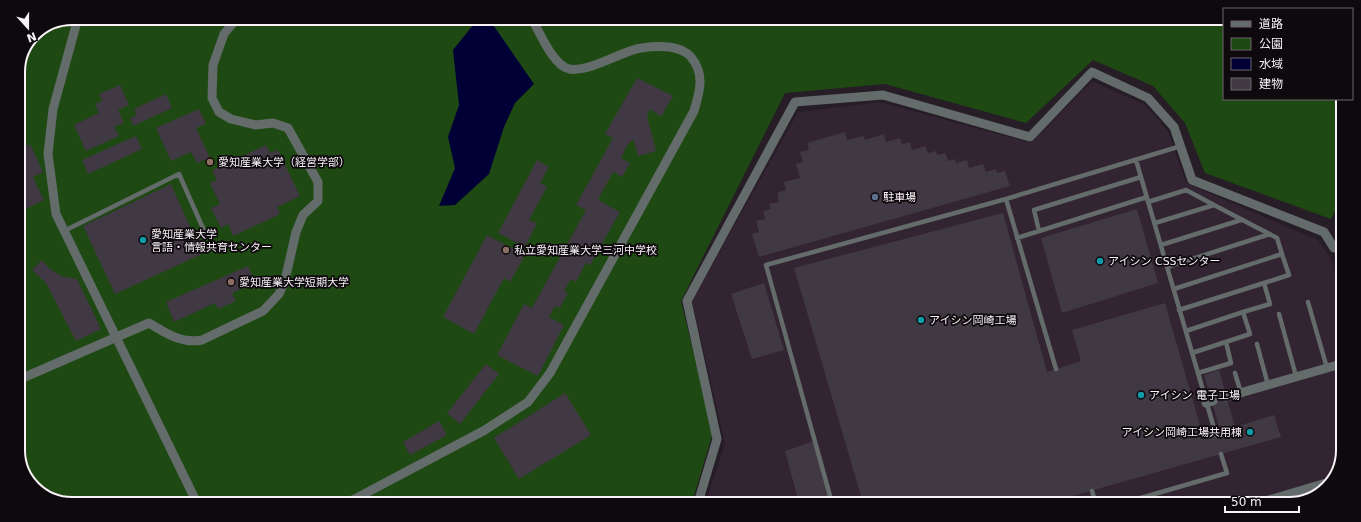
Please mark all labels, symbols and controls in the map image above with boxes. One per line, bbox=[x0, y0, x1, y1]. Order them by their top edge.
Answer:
north arrow bbox=[8, 8, 48, 48]
legend bbox=[1223, 8, 1353, 100]
text: 道路 bbox=[1259, 17, 1283, 31]
text: N bbox=[25, 29, 38, 45]
text: 公園 bbox=[1259, 37, 1283, 51]
text: 水域 bbox=[1259, 57, 1283, 71]
text: 建物 bbox=[1259, 77, 1283, 91]
place label: 愛知産業大学（経営学部） bbox=[218, 156, 350, 169]
marker: 愛知産業大学（経営学部） bbox=[205, 157, 215, 167]
place label: 駐車場 bbox=[883, 191, 916, 204]
marker: 駐車場 bbox=[870, 192, 880, 202]
place label: 愛知産業大学 言語・情報共育センター bbox=[151, 228, 272, 254]
marker: 愛知産業大学 言語・情報共育センター bbox=[138, 235, 148, 245]
place label: 私立愛知産業大学三河中学校 bbox=[514, 244, 657, 257]
marker: 私立愛知産業大学三河中学校 bbox=[501, 245, 511, 255]
place label: アイシン CSSセンター bbox=[1108, 255, 1221, 268]
marker: アイシン CSSセンター bbox=[1095, 256, 1105, 266]
place label: 愛知産業大学短期大学 bbox=[239, 276, 349, 289]
marker: 愛知産業大学短期大学 bbox=[226, 277, 236, 287]
place label: アイシン岡崎工場 bbox=[929, 314, 1016, 327]
marker: アイシン岡崎工場 bbox=[916, 315, 926, 325]
place label: アイシン 電子工場 bbox=[1149, 389, 1240, 402]
marker: アイシン 電子工場 bbox=[1136, 390, 1146, 400]
place label: アイシン岡崎工場共用棟 bbox=[1122, 426, 1242, 439]
marker: アイシン岡崎工場共用棟 bbox=[1245, 427, 1255, 437]
scale bar bbox=[1225, 488, 1299, 514]
text: 50 m bbox=[1231, 495, 1262, 509]

